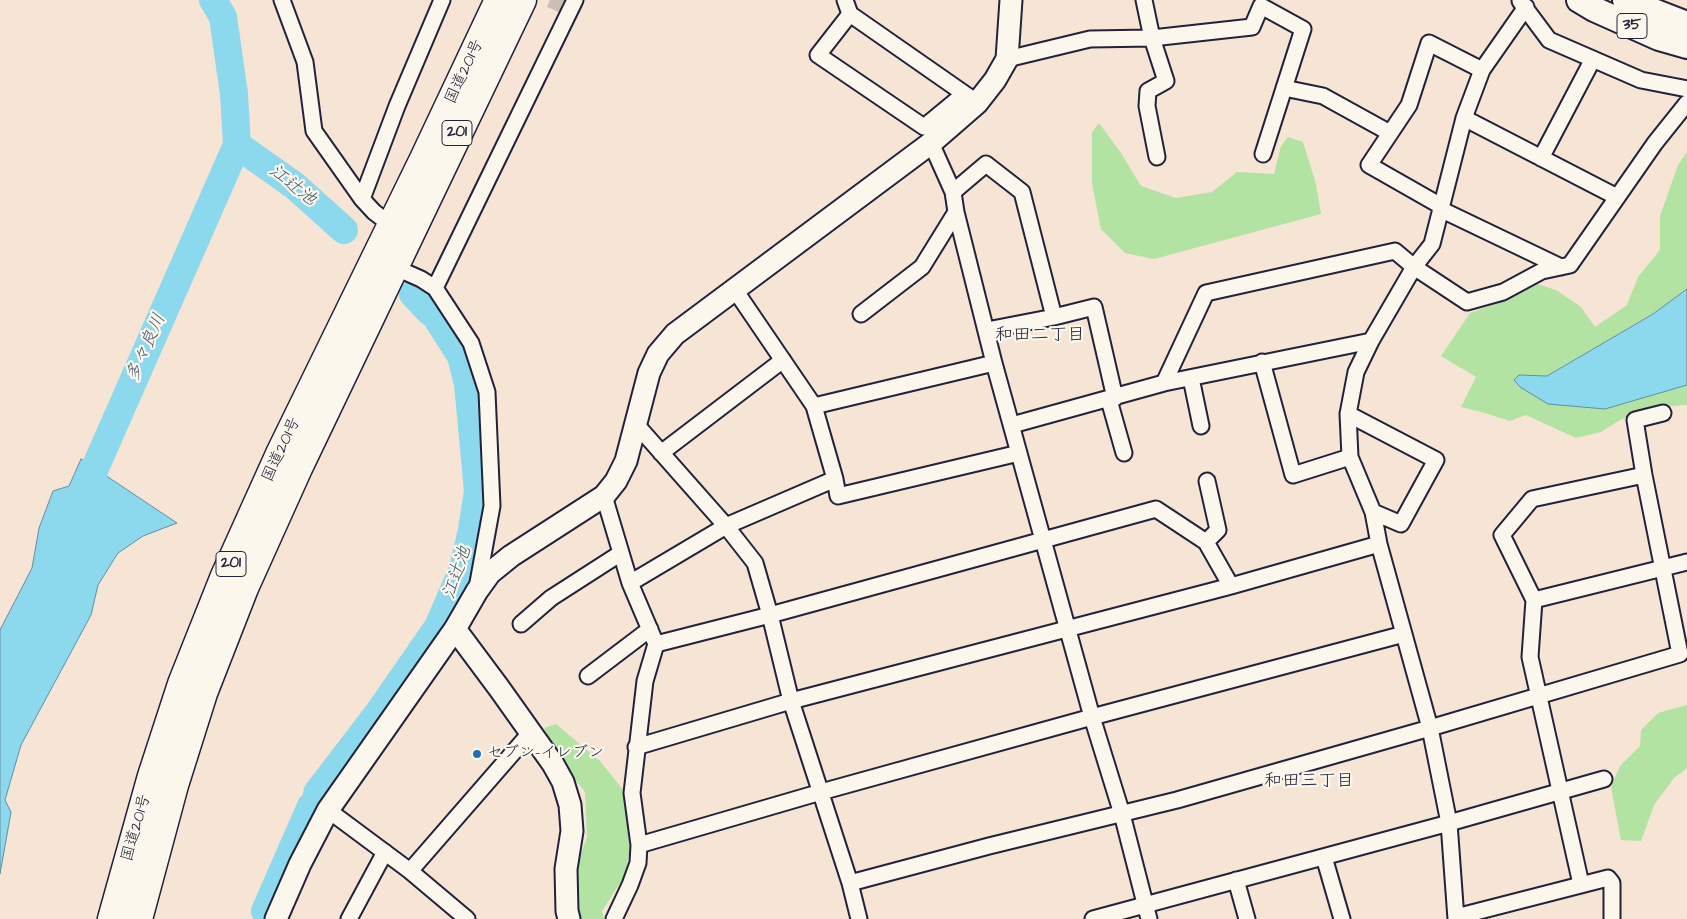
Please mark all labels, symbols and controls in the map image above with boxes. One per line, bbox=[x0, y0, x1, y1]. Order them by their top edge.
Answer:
road number: 35 bbox=[1617, 14, 1647, 38]
street label: 国道201号 bbox=[442, 37, 488, 107]
road number: 201 bbox=[442, 120, 472, 146]
water label: 江辻池 bbox=[264, 161, 320, 211]
water label: 多々良川 bbox=[122, 311, 172, 385]
district label: 和田二丁目 bbox=[995, 325, 1085, 347]
street label: 国道201号 bbox=[259, 415, 305, 485]
water label: 江辻池 bbox=[439, 544, 477, 602]
road number: 201 bbox=[216, 552, 246, 576]
place label: セブン-イレブン bbox=[487, 744, 604, 764]
marker: セブン-イレブン bbox=[471, 748, 483, 760]
district label: 和田三丁目 bbox=[1264, 771, 1354, 793]
street label: 国道201号 bbox=[118, 792, 156, 864]

